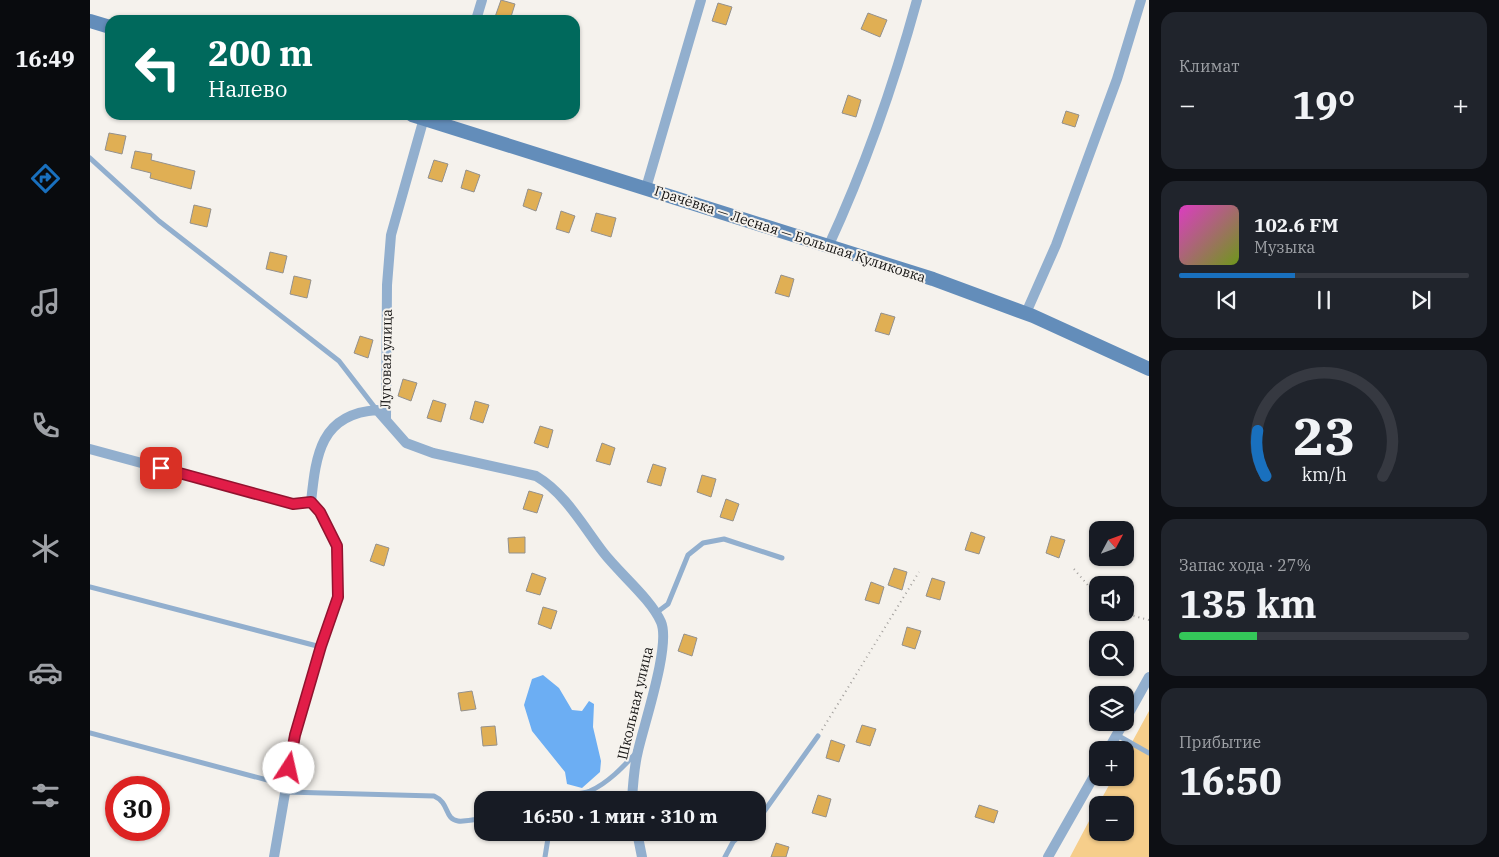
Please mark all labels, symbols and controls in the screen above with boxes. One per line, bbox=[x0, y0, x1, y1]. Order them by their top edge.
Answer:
text: 200 m bbox=[208, 30, 313, 76]
icon: left bbox=[125, 35, 190, 100]
text: 16:49 bbox=[15, 44, 75, 73]
text: Климат bbox=[1179, 56, 1239, 76]
text: Налево bbox=[208, 74, 287, 103]
text: 19° bbox=[1292, 80, 1356, 129]
text: − bbox=[1179, 86, 1196, 123]
text: + bbox=[1452, 86, 1469, 123]
icon: directions bbox=[28, 161, 63, 196]
street label: Грачёвка — Лесная — Большая Куликовка bbox=[652, 181, 928, 287]
text: 102.6 FM bbox=[1254, 213, 1339, 237]
text: Музыка bbox=[1254, 237, 1315, 257]
icon: music bbox=[28, 285, 63, 320]
icon: previous bbox=[1213, 286, 1241, 314]
icon: pause bbox=[1310, 286, 1338, 314]
icon: next bbox=[1407, 286, 1435, 314]
street label: Луговая улица bbox=[376, 308, 396, 409]
text: 23 bbox=[1293, 402, 1355, 469]
icon: phone bbox=[28, 408, 63, 443]
pin bbox=[140, 447, 182, 489]
icon: arrive bbox=[147, 454, 175, 482]
text: km/h bbox=[1301, 463, 1347, 486]
north arrow bbox=[1089, 521, 1134, 566]
map controls bbox=[1089, 521, 1134, 841]
icon: climate bbox=[28, 531, 63, 566]
text: Запас хода · 27% bbox=[1179, 555, 1311, 575]
button: sound bbox=[1089, 576, 1134, 621]
text: 135 km bbox=[1179, 579, 1317, 628]
button: search bbox=[1089, 631, 1134, 676]
street label: Школьная улица bbox=[613, 644, 657, 761]
icon: car bbox=[28, 655, 63, 690]
button: layers bbox=[1089, 686, 1134, 731]
text: Прибытие bbox=[1179, 732, 1261, 752]
position arrow bbox=[262, 741, 314, 793]
button: + bbox=[1089, 741, 1134, 786]
text: 16:50 bbox=[1179, 756, 1282, 805]
speed limit sign: 30 bbox=[105, 776, 170, 841]
icon: filters bbox=[28, 778, 63, 813]
button: − bbox=[1089, 796, 1134, 841]
text: 16:50 · 1 мин · 310 m bbox=[522, 804, 718, 828]

